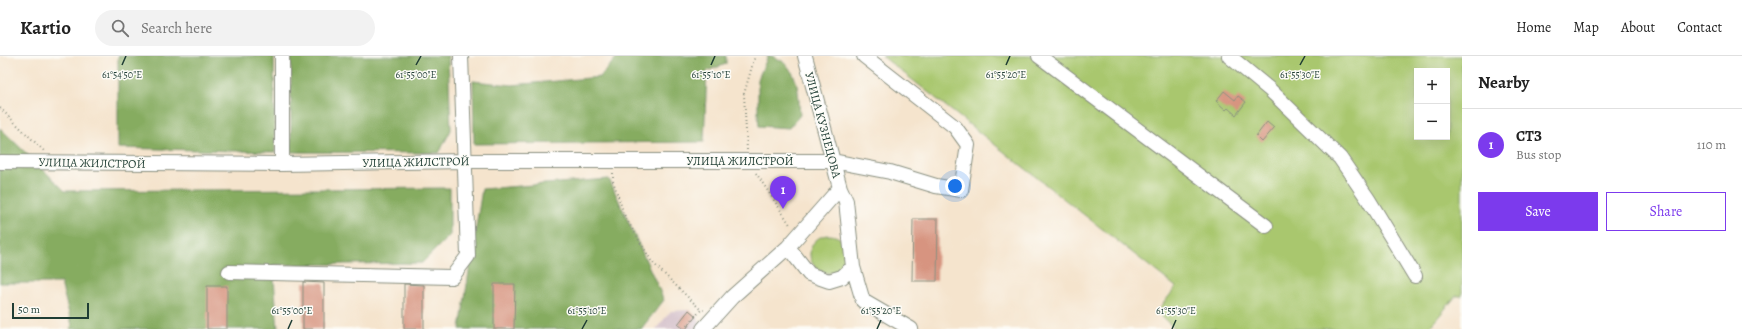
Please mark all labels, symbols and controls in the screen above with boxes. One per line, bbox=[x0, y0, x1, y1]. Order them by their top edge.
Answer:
search box bbox=[95, 10, 375, 46]
text: Kartio bbox=[20, 15, 71, 41]
icon: search bbox=[109, 17, 131, 39]
text: Search here bbox=[141, 18, 212, 38]
text: Home bbox=[1516, 18, 1551, 37]
text: Map bbox=[1573, 18, 1599, 37]
text: About bbox=[1621, 18, 1655, 37]
text: Contact bbox=[1677, 18, 1722, 37]
text: 61°54'50"E bbox=[102, 68, 142, 81]
text: 61°55'00"E bbox=[396, 68, 437, 81]
text: 61°55'10"E bbox=[691, 68, 731, 81]
text: 61°55'20"E bbox=[986, 68, 1026, 81]
text: 61°55'30"E bbox=[1280, 68, 1320, 81]
map controls bbox=[1414, 68, 1450, 140]
button: + bbox=[1414, 68, 1450, 104]
street label: УЛИЦА КУЗНЕЦОВА bbox=[801, 70, 845, 181]
text: Nearby bbox=[1478, 71, 1529, 94]
button: − bbox=[1414, 104, 1450, 140]
text: СТЗ bbox=[1516, 126, 1542, 146]
text: 1 bbox=[1489, 136, 1493, 153]
text: 110 m bbox=[1697, 136, 1726, 153]
text: Bus stop bbox=[1516, 146, 1561, 163]
street label: УЛИЦА ЖИЛСТРОЙ bbox=[362, 153, 470, 171]
street label: УЛИЦА ЖИЛСТРОЙ bbox=[686, 153, 794, 169]
street label: УЛИЦА ЖИЛСТРОЙ bbox=[38, 154, 146, 172]
pin: 1 bbox=[770, 176, 796, 209]
your location bbox=[945, 176, 965, 196]
button: Save bbox=[1478, 192, 1598, 231]
button: Share bbox=[1606, 192, 1726, 231]
scale bar bbox=[12, 301, 89, 320]
text: 50 m bbox=[18, 302, 40, 317]
text: 61°55'00"E bbox=[272, 304, 313, 317]
text: 61°55'10"E bbox=[567, 304, 607, 317]
text: 61°55'20"E bbox=[861, 304, 901, 317]
text: 61°55'30"E bbox=[1156, 304, 1196, 317]

